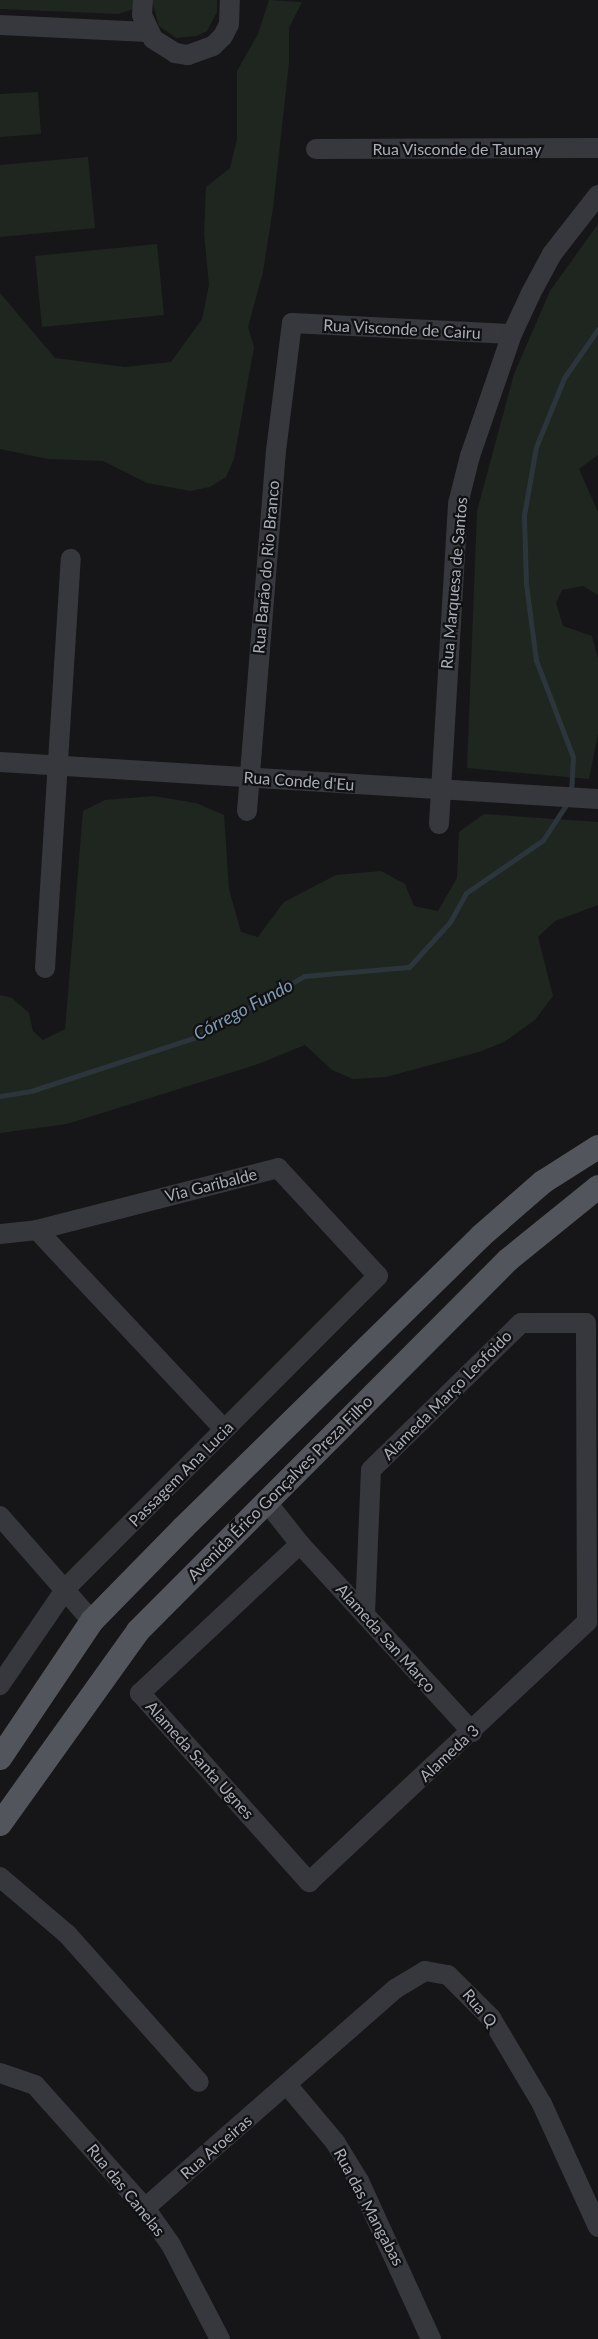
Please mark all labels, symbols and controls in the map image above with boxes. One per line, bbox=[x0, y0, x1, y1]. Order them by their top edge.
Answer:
street label: Rua Visconde de Taunay bbox=[372, 139, 542, 159]
street label: Rua Visconde de Cairu bbox=[323, 315, 481, 343]
street label: Rua Barão do Rio Branco bbox=[249, 479, 283, 655]
street label: Rua Marquesa de Santos bbox=[437, 496, 471, 670]
street label: Rua Conde d'Eu bbox=[243, 768, 355, 794]
water label: Córrego Fundo bbox=[189, 974, 297, 1044]
street label: Via Garibalde bbox=[163, 1164, 259, 1206]
street label: Alameda Março Leofoido bbox=[378, 1326, 516, 1464]
street label: Avenida Érico Gonçalves Preza Filho bbox=[184, 1392, 376, 1584]
street label: Passagem Ana Lucia bbox=[124, 1417, 238, 1531]
street label: Alameda San Março bbox=[332, 1580, 440, 1696]
street label: Alameda Santa Ugnes bbox=[142, 1697, 258, 1823]
street label: Alameda 3 bbox=[415, 1721, 483, 1785]
street label: Rua Q bbox=[459, 1985, 501, 2031]
street label: Rua Aroeiras bbox=[176, 2111, 256, 2183]
street label: Rua das Canelas bbox=[83, 2140, 169, 2240]
street label: Rua das Mangabas bbox=[330, 2145, 408, 2269]

